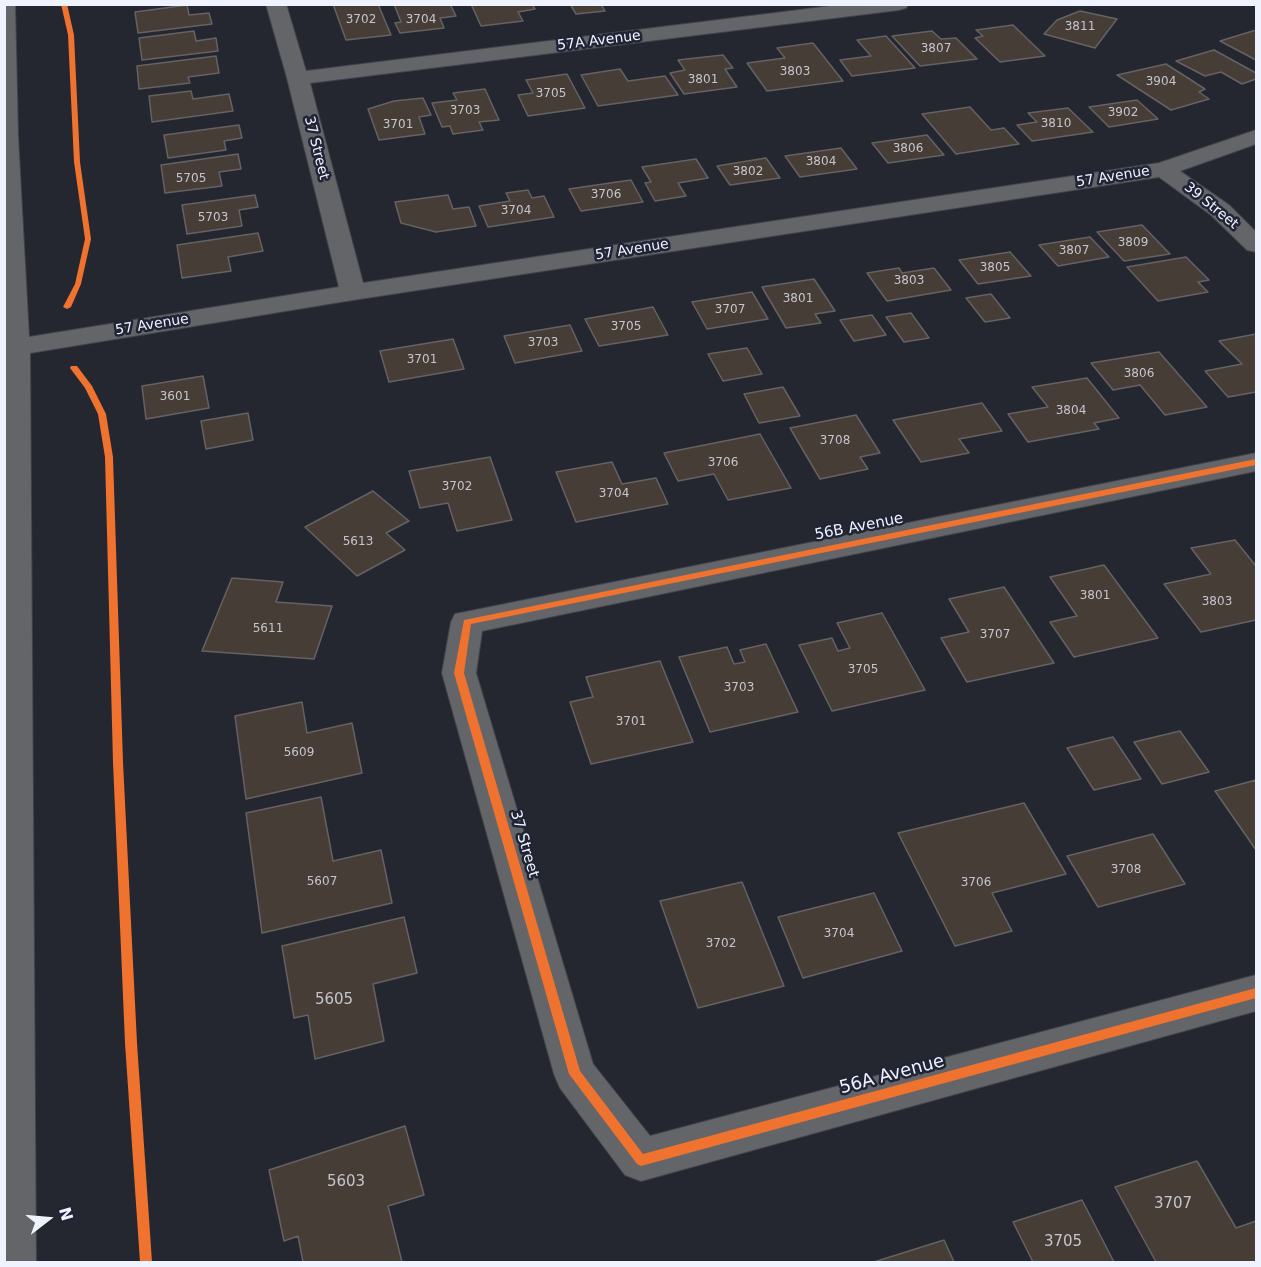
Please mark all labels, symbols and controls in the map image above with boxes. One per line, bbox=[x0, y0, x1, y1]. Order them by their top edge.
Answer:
house number: 3702 bbox=[346, 13, 376, 27]
house number: 3704 bbox=[406, 13, 436, 27]
house number: 3811 bbox=[1065, 20, 1095, 34]
street label: 57A Avenue bbox=[556, 28, 642, 54]
house number: 3807 bbox=[921, 42, 951, 56]
house number: 3803 bbox=[780, 65, 810, 79]
house number: 3801 bbox=[688, 73, 718, 87]
house number: 3904 bbox=[1146, 75, 1176, 89]
house number: 3705 bbox=[536, 87, 566, 101]
house number: 3703 bbox=[450, 104, 480, 118]
house number: 3902 bbox=[1108, 106, 1138, 120]
street label: 37 Street bbox=[300, 115, 332, 181]
house number: 3810 bbox=[1041, 117, 1071, 131]
house number: 3701 bbox=[383, 118, 413, 132]
house number: 3806 bbox=[893, 142, 923, 156]
house number: 3804 bbox=[806, 155, 836, 169]
street label: 57 Avenue bbox=[1075, 163, 1151, 191]
house number: 3802 bbox=[733, 165, 763, 179]
house number: 5705 bbox=[176, 172, 206, 186]
street label: 39 Street bbox=[1181, 179, 1241, 233]
house number: 3706 bbox=[591, 188, 621, 202]
house number: 3704 bbox=[501, 204, 531, 218]
house number: 5703 bbox=[198, 211, 228, 225]
street label: 57 Avenue bbox=[594, 236, 670, 264]
house number: 3809 bbox=[1118, 236, 1148, 250]
house number: 3807 bbox=[1059, 244, 1089, 258]
house number: 3805 bbox=[980, 261, 1010, 275]
house number: 3803 bbox=[894, 274, 924, 288]
house number: 3801 bbox=[783, 292, 813, 306]
house number: 3707 bbox=[715, 303, 745, 317]
street label: 57 Avenue bbox=[114, 311, 190, 339]
house number: 3705 bbox=[611, 320, 641, 334]
house number: 3703 bbox=[528, 336, 558, 350]
house number: 3701 bbox=[407, 353, 437, 367]
house number: 3806 bbox=[1124, 367, 1154, 381]
house number: 3601 bbox=[160, 390, 190, 404]
house number: 3804 bbox=[1056, 404, 1086, 418]
house number: 3708 bbox=[820, 434, 850, 448]
house number: 3706 bbox=[708, 456, 738, 470]
house number: 3702 bbox=[442, 480, 472, 494]
house number: 3704 bbox=[599, 487, 629, 501]
street label: 56B Avenue bbox=[813, 510, 905, 544]
house number: 5613 bbox=[343, 535, 373, 549]
house number: 3801 bbox=[1080, 589, 1110, 603]
house number: 3803 bbox=[1202, 595, 1232, 609]
house number: 5611 bbox=[253, 622, 283, 636]
house number: 3707 bbox=[980, 628, 1010, 642]
house number: 3705 bbox=[848, 663, 878, 677]
house number: 3703 bbox=[724, 681, 754, 695]
house number: 3701 bbox=[616, 715, 646, 729]
house number: 5609 bbox=[284, 746, 314, 760]
street label: 37 Street bbox=[506, 808, 542, 880]
house number: 3708 bbox=[1111, 863, 1141, 877]
house number: 5607 bbox=[307, 875, 337, 889]
house number: 3706 bbox=[961, 876, 991, 890]
house number: 3704 bbox=[824, 927, 854, 941]
house number: 3702 bbox=[706, 937, 736, 951]
house number: 5605 bbox=[315, 991, 353, 1009]
street label: 56A Avenue bbox=[837, 1051, 947, 1099]
house number: 5603 bbox=[327, 1173, 365, 1191]
north arrow bbox=[18, 1189, 78, 1249]
house number: 3707 bbox=[1154, 1195, 1192, 1213]
text: N bbox=[55, 1205, 77, 1223]
house number: 3705 bbox=[1044, 1233, 1082, 1251]

